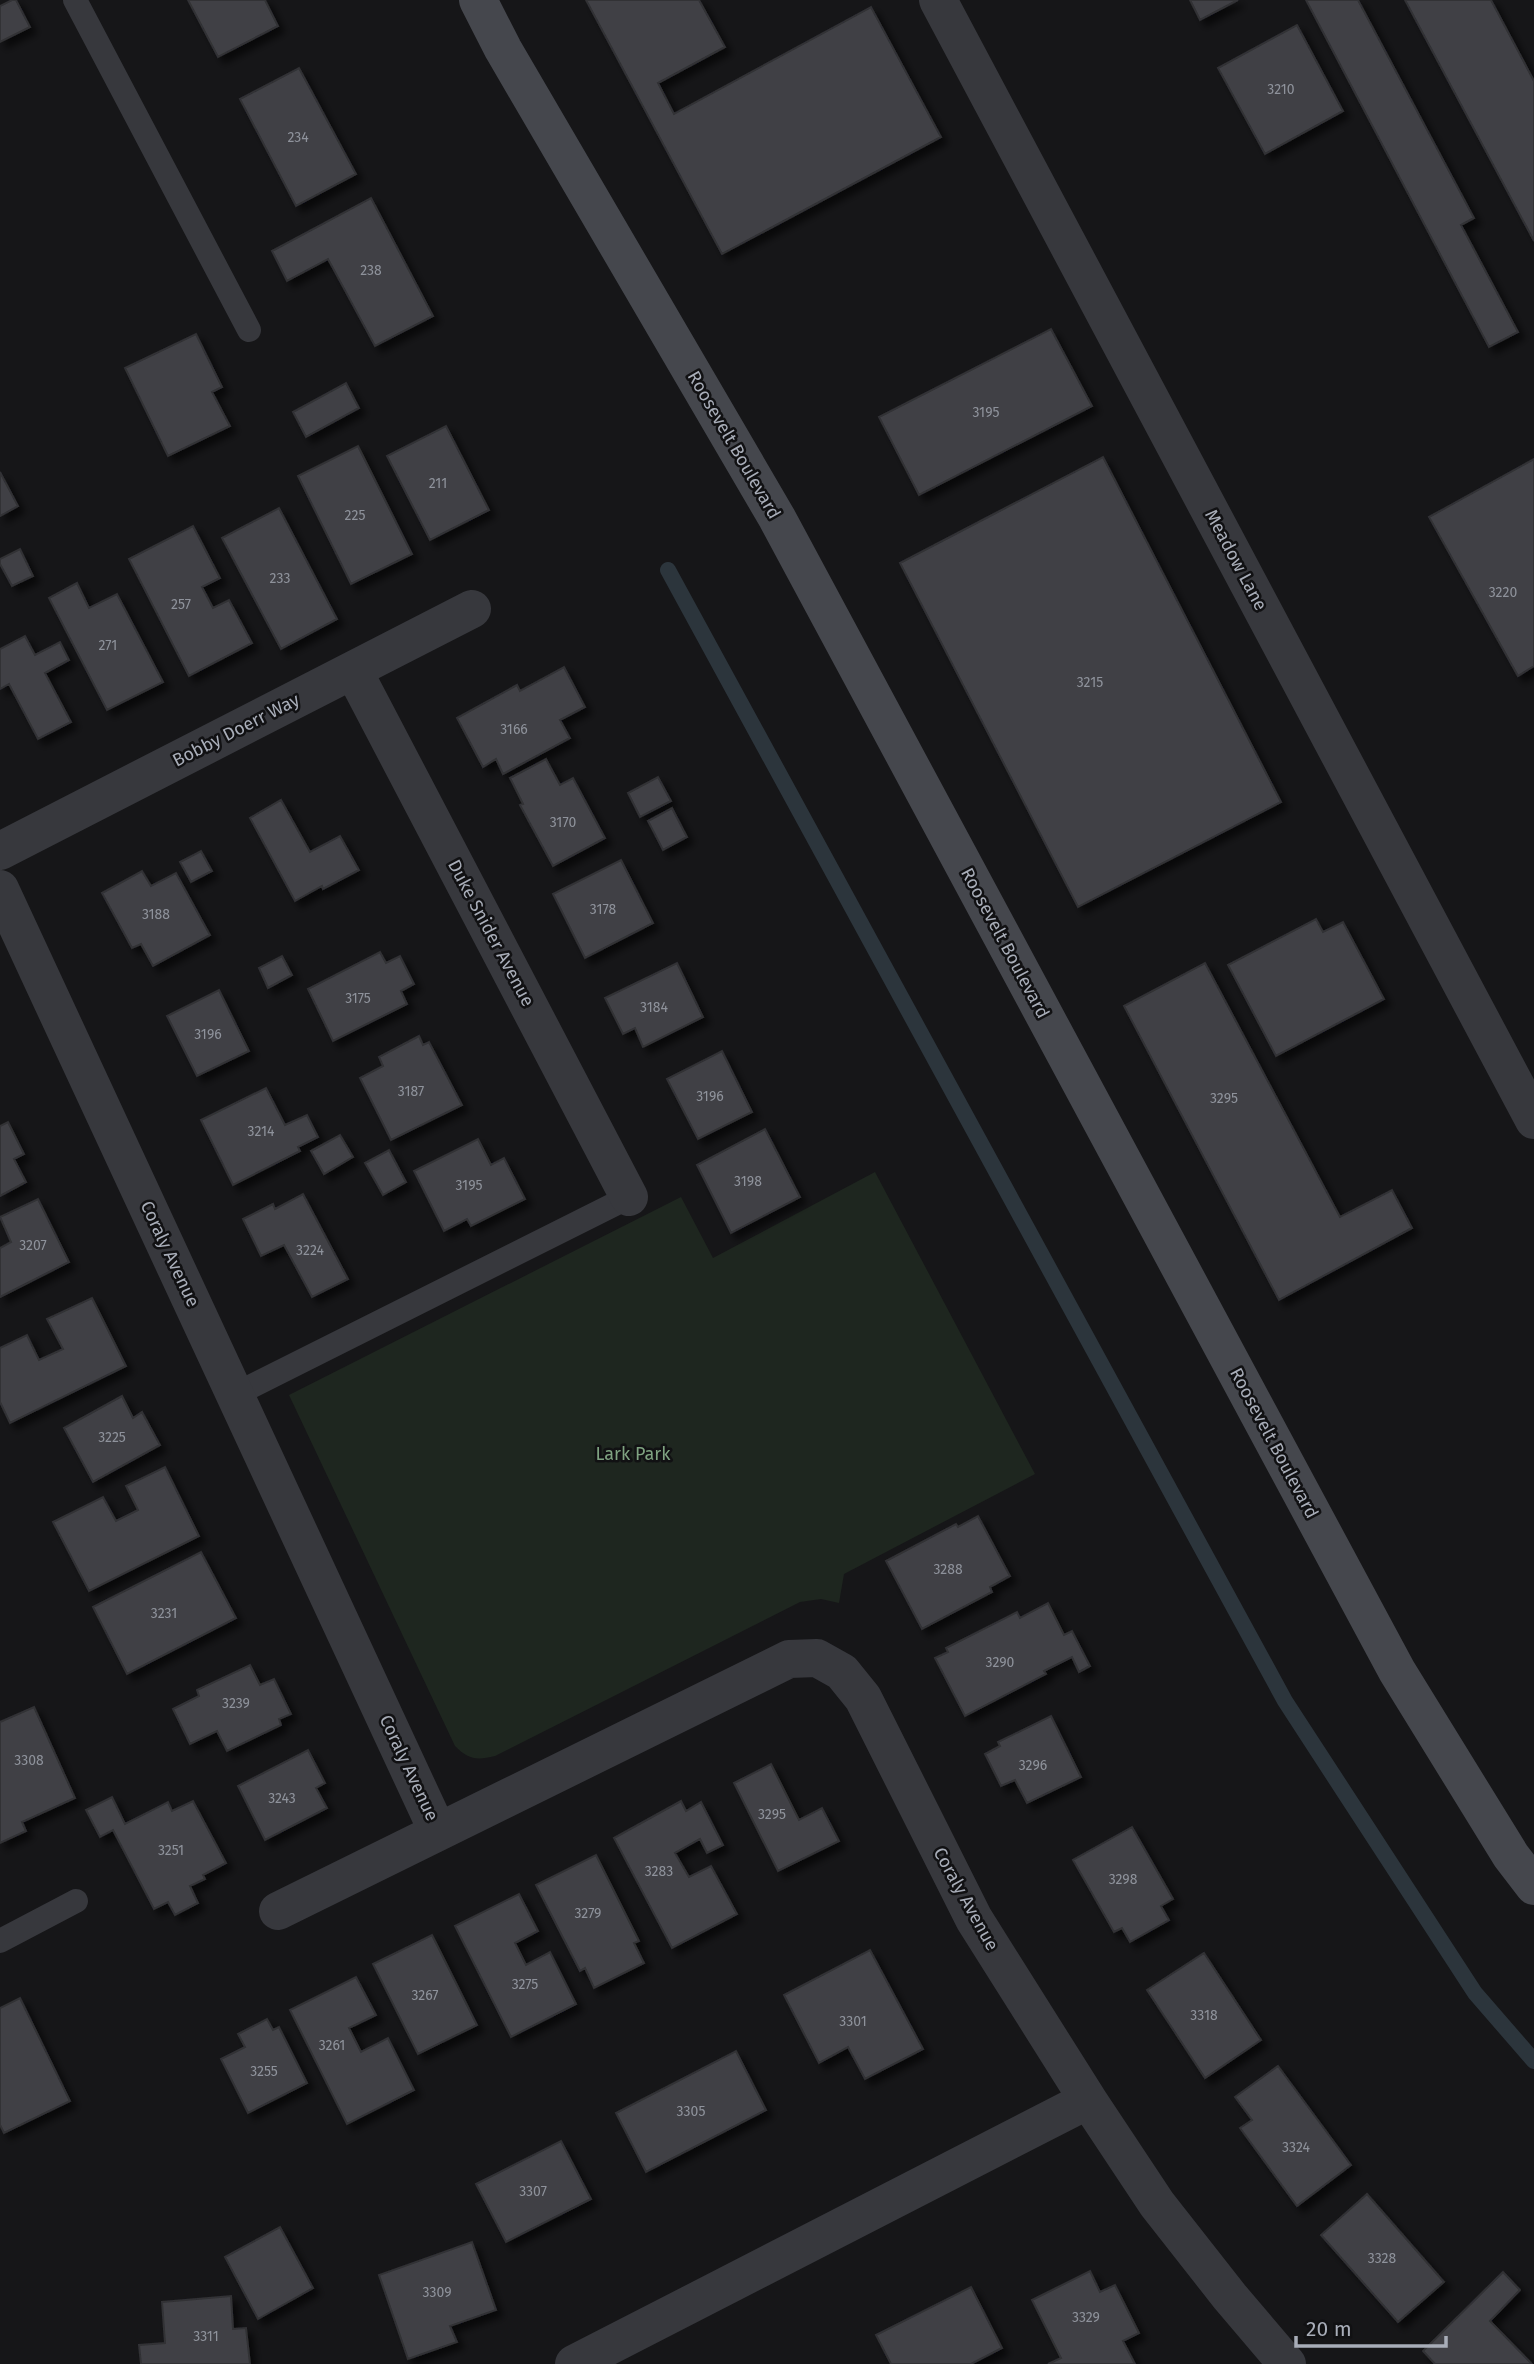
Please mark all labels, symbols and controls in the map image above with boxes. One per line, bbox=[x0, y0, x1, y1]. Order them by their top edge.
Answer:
house number: 3210 bbox=[1267, 81, 1295, 98]
house number: 234 bbox=[287, 129, 309, 146]
house number: 238 bbox=[360, 262, 382, 279]
street label: Roosevelt Boulevard bbox=[683, 367, 785, 523]
house number: 3195 bbox=[972, 404, 1000, 421]
house number: 211 bbox=[429, 475, 447, 492]
street label: Meadow Lane bbox=[1200, 506, 1272, 614]
house number: 225 bbox=[345, 507, 365, 524]
house number: 233 bbox=[270, 570, 290, 587]
house number: 3220 bbox=[1489, 584, 1517, 601]
house number: 257 bbox=[171, 596, 191, 613]
house number: 271 bbox=[99, 637, 117, 654]
house number: 3215 bbox=[1077, 674, 1103, 691]
street label: Bobby Doerr Way bbox=[169, 688, 303, 772]
house number: 3166 bbox=[500, 721, 528, 738]
house number: 3170 bbox=[550, 814, 576, 831]
street label: Duke Snider Avenue bbox=[443, 856, 539, 1010]
street label: Roosevelt Boulevard bbox=[956, 864, 1054, 1022]
house number: 3178 bbox=[590, 901, 616, 918]
house number: 3188 bbox=[142, 906, 170, 923]
house number: 3175 bbox=[345, 990, 371, 1007]
house number: 3184 bbox=[640, 999, 668, 1016]
house number: 3196 bbox=[194, 1026, 222, 1043]
house number: 3187 bbox=[398, 1083, 424, 1100]
house number: 3196 bbox=[696, 1088, 724, 1105]
house number: 3295 bbox=[1210, 1090, 1238, 1107]
house number: 3214 bbox=[248, 1123, 275, 1140]
house number: 3198 bbox=[734, 1173, 762, 1190]
house number: 3195 bbox=[455, 1177, 483, 1194]
street label: Coraly Avenue bbox=[136, 1197, 204, 1311]
house number: 3207 bbox=[19, 1237, 47, 1254]
house number: 3224 bbox=[296, 1242, 324, 1259]
street label: Roosevelt Boulevard bbox=[1225, 1364, 1323, 1522]
house number: 3225 bbox=[98, 1429, 126, 1446]
park label: Lark Park bbox=[596, 1443, 671, 1465]
house number: 3288 bbox=[933, 1561, 963, 1578]
house number: 3231 bbox=[151, 1605, 177, 1622]
house number: 3290 bbox=[986, 1654, 1015, 1671]
house number: 3239 bbox=[222, 1695, 250, 1712]
street label: Coraly Avenue bbox=[375, 1711, 443, 1825]
house number: 3308 bbox=[14, 1752, 44, 1769]
house number: 3296 bbox=[1019, 1757, 1047, 1774]
house number: 3243 bbox=[268, 1790, 296, 1807]
house number: 3295 bbox=[758, 1806, 786, 1823]
house number: 3251 bbox=[158, 1842, 184, 1859]
street label: Coraly Avenue bbox=[929, 1844, 1003, 1954]
house number: 3283 bbox=[645, 1863, 673, 1880]
house number: 3298 bbox=[1109, 1871, 1138, 1888]
house number: 3279 bbox=[575, 1905, 601, 1922]
house number: 3275 bbox=[512, 1976, 538, 1993]
house number: 3267 bbox=[411, 1987, 439, 2004]
house number: 3318 bbox=[1190, 2007, 1218, 2024]
house number: 3301 bbox=[839, 2013, 867, 2030]
house number: 3261 bbox=[319, 2037, 345, 2054]
house number: 3255 bbox=[250, 2063, 278, 2080]
house number: 3305 bbox=[677, 2103, 705, 2120]
house number: 3324 bbox=[1282, 2139, 1310, 2156]
house number: 3307 bbox=[519, 2183, 547, 2200]
house number: 3328 bbox=[1368, 2250, 1397, 2267]
house number: 3309 bbox=[423, 2284, 452, 2301]
scale bar bbox=[1296, 2304, 1446, 2348]
house number: 3329 bbox=[1072, 2309, 1100, 2326]
text: 20 m bbox=[1306, 2316, 1352, 2342]
house number: 3311 bbox=[193, 2328, 219, 2345]

